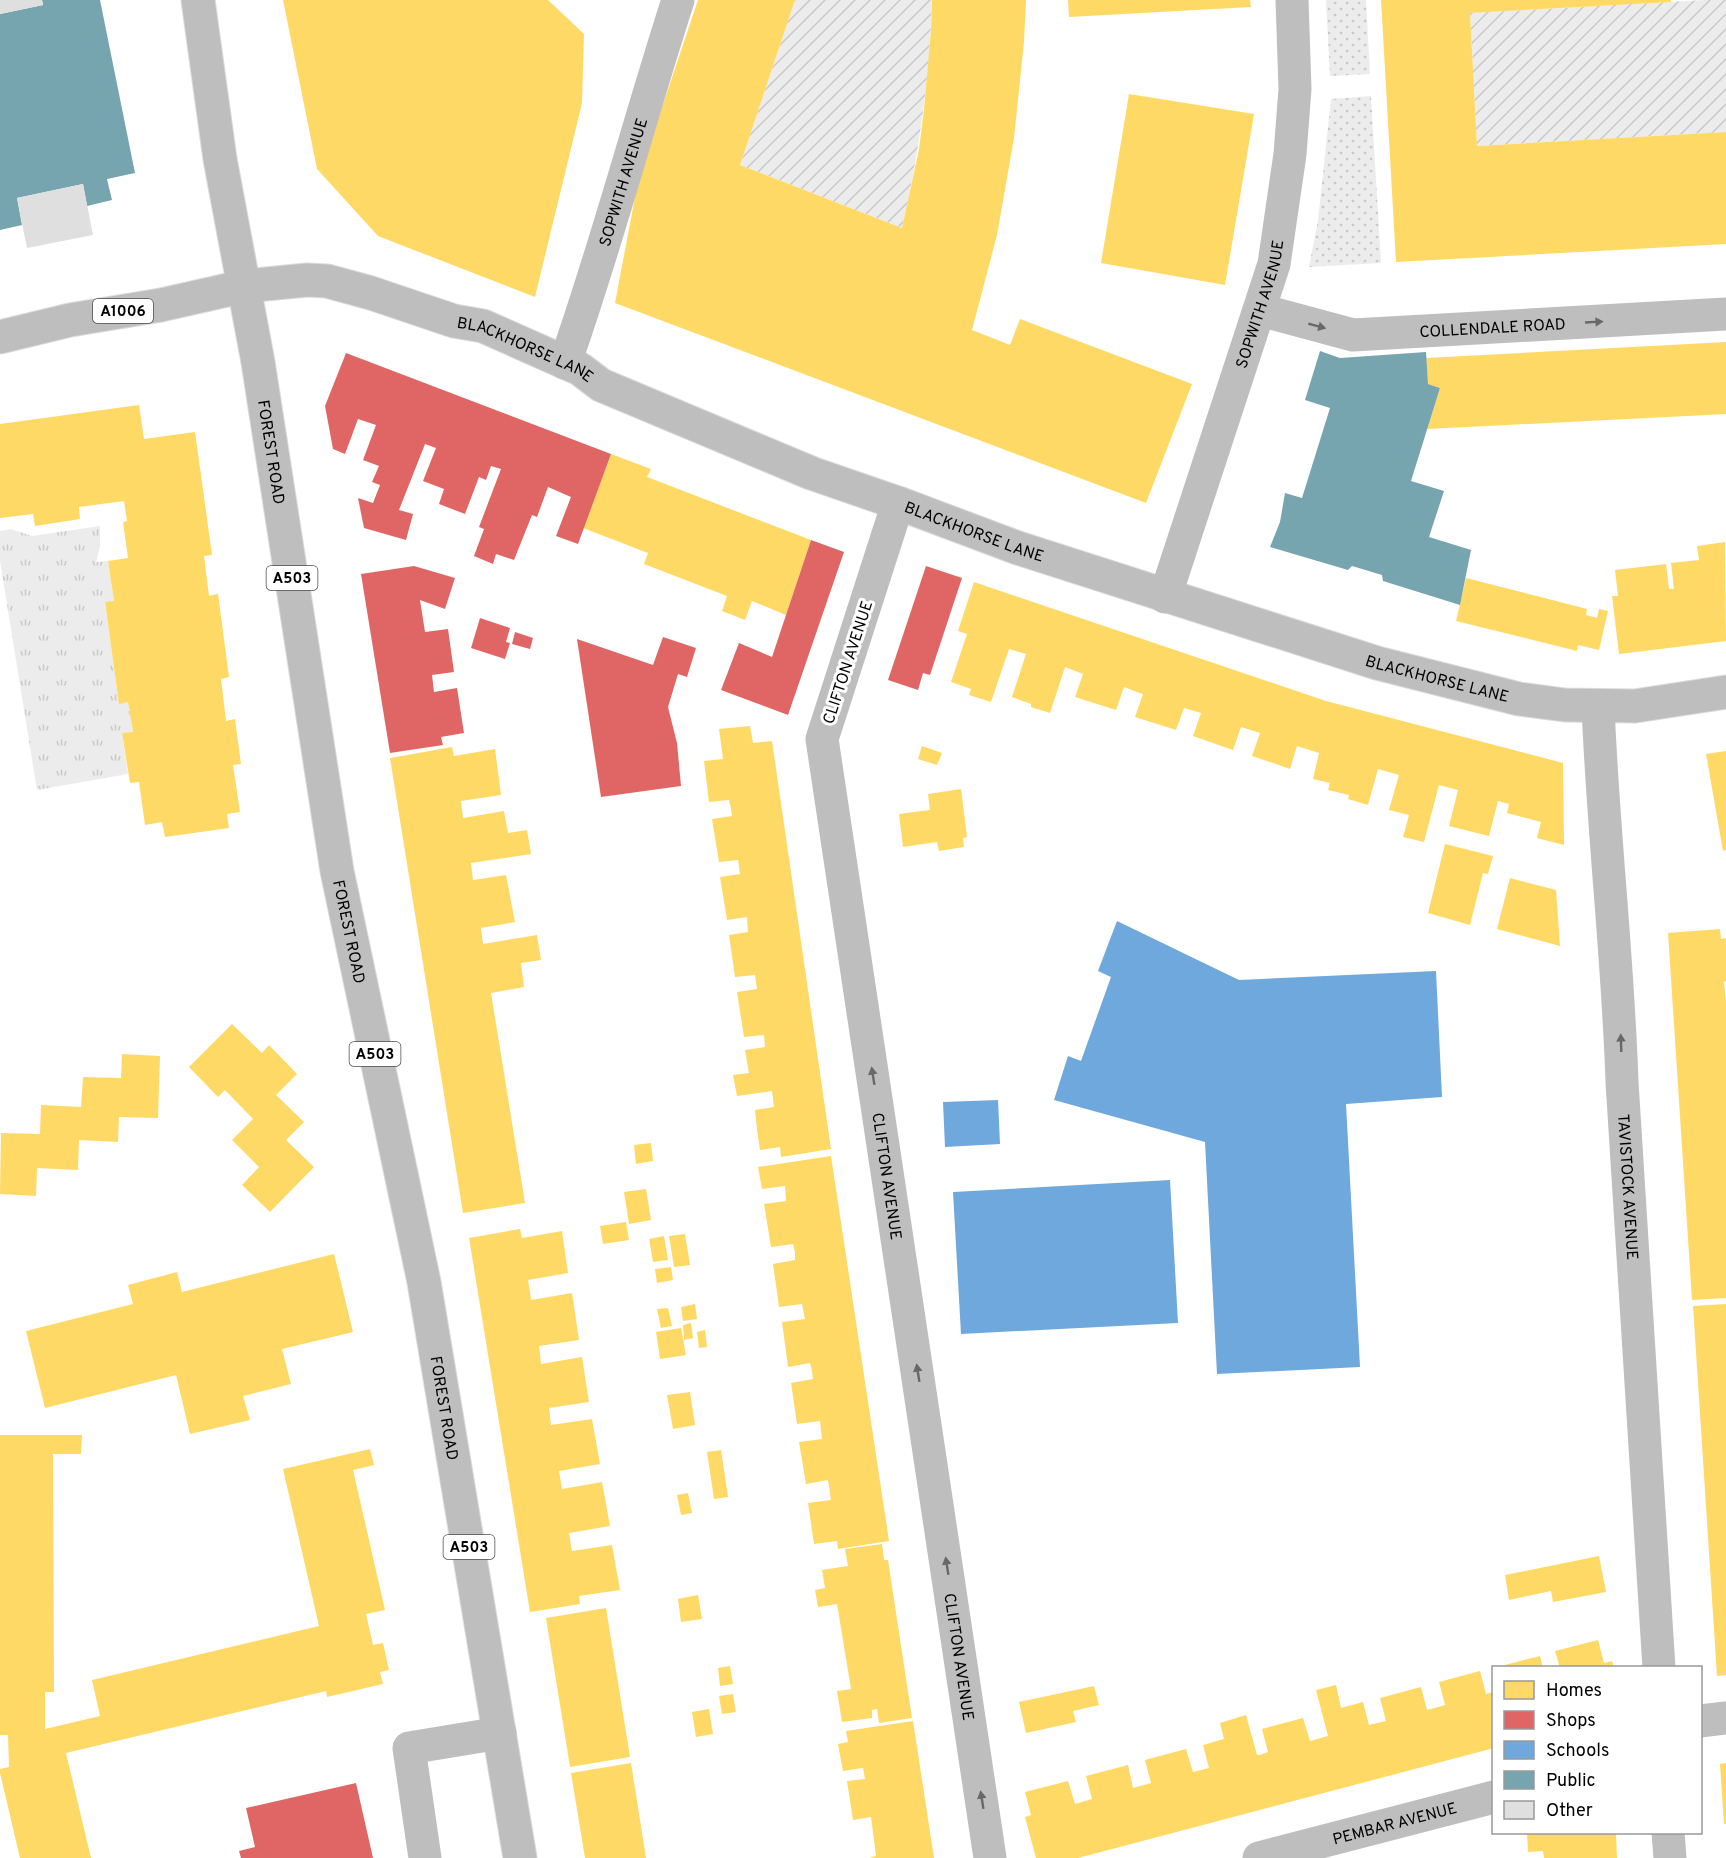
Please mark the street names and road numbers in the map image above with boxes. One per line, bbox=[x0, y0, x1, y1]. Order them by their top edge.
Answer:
street label: SOPWITH AVENUE bbox=[596, 116, 653, 249]
street label: SOPWITH AVENUE bbox=[1232, 239, 1289, 371]
road number: A1006 bbox=[93, 299, 153, 323]
street label: BLACKHORSE LANE bbox=[455, 314, 597, 388]
street label: COLLENDALE ROAD bbox=[1419, 315, 1566, 343]
street label: FOREST ROAD bbox=[252, 399, 288, 506]
street label: BLACKHORSE LANE bbox=[901, 498, 1046, 568]
road number: A503 bbox=[266, 566, 318, 590]
street label: CLIFTON AVENUE bbox=[820, 598, 878, 727]
street label: BLACKHORSE LANE bbox=[1363, 652, 1511, 708]
street label: FOREST ROAD bbox=[327, 878, 369, 986]
road number: A503 bbox=[350, 1042, 400, 1066]
street label: CLIFTON AVENUE bbox=[866, 1111, 905, 1241]
street label: TAVISTOCK AVENUE bbox=[1612, 1113, 1641, 1261]
street label: FOREST ROAD bbox=[424, 1355, 462, 1462]
road number: A503 bbox=[444, 1535, 494, 1559]
street label: CLIFTON AVENUE bbox=[938, 1592, 977, 1722]
street label: PEMBAR AVENUE bbox=[1331, 1799, 1459, 1850]

